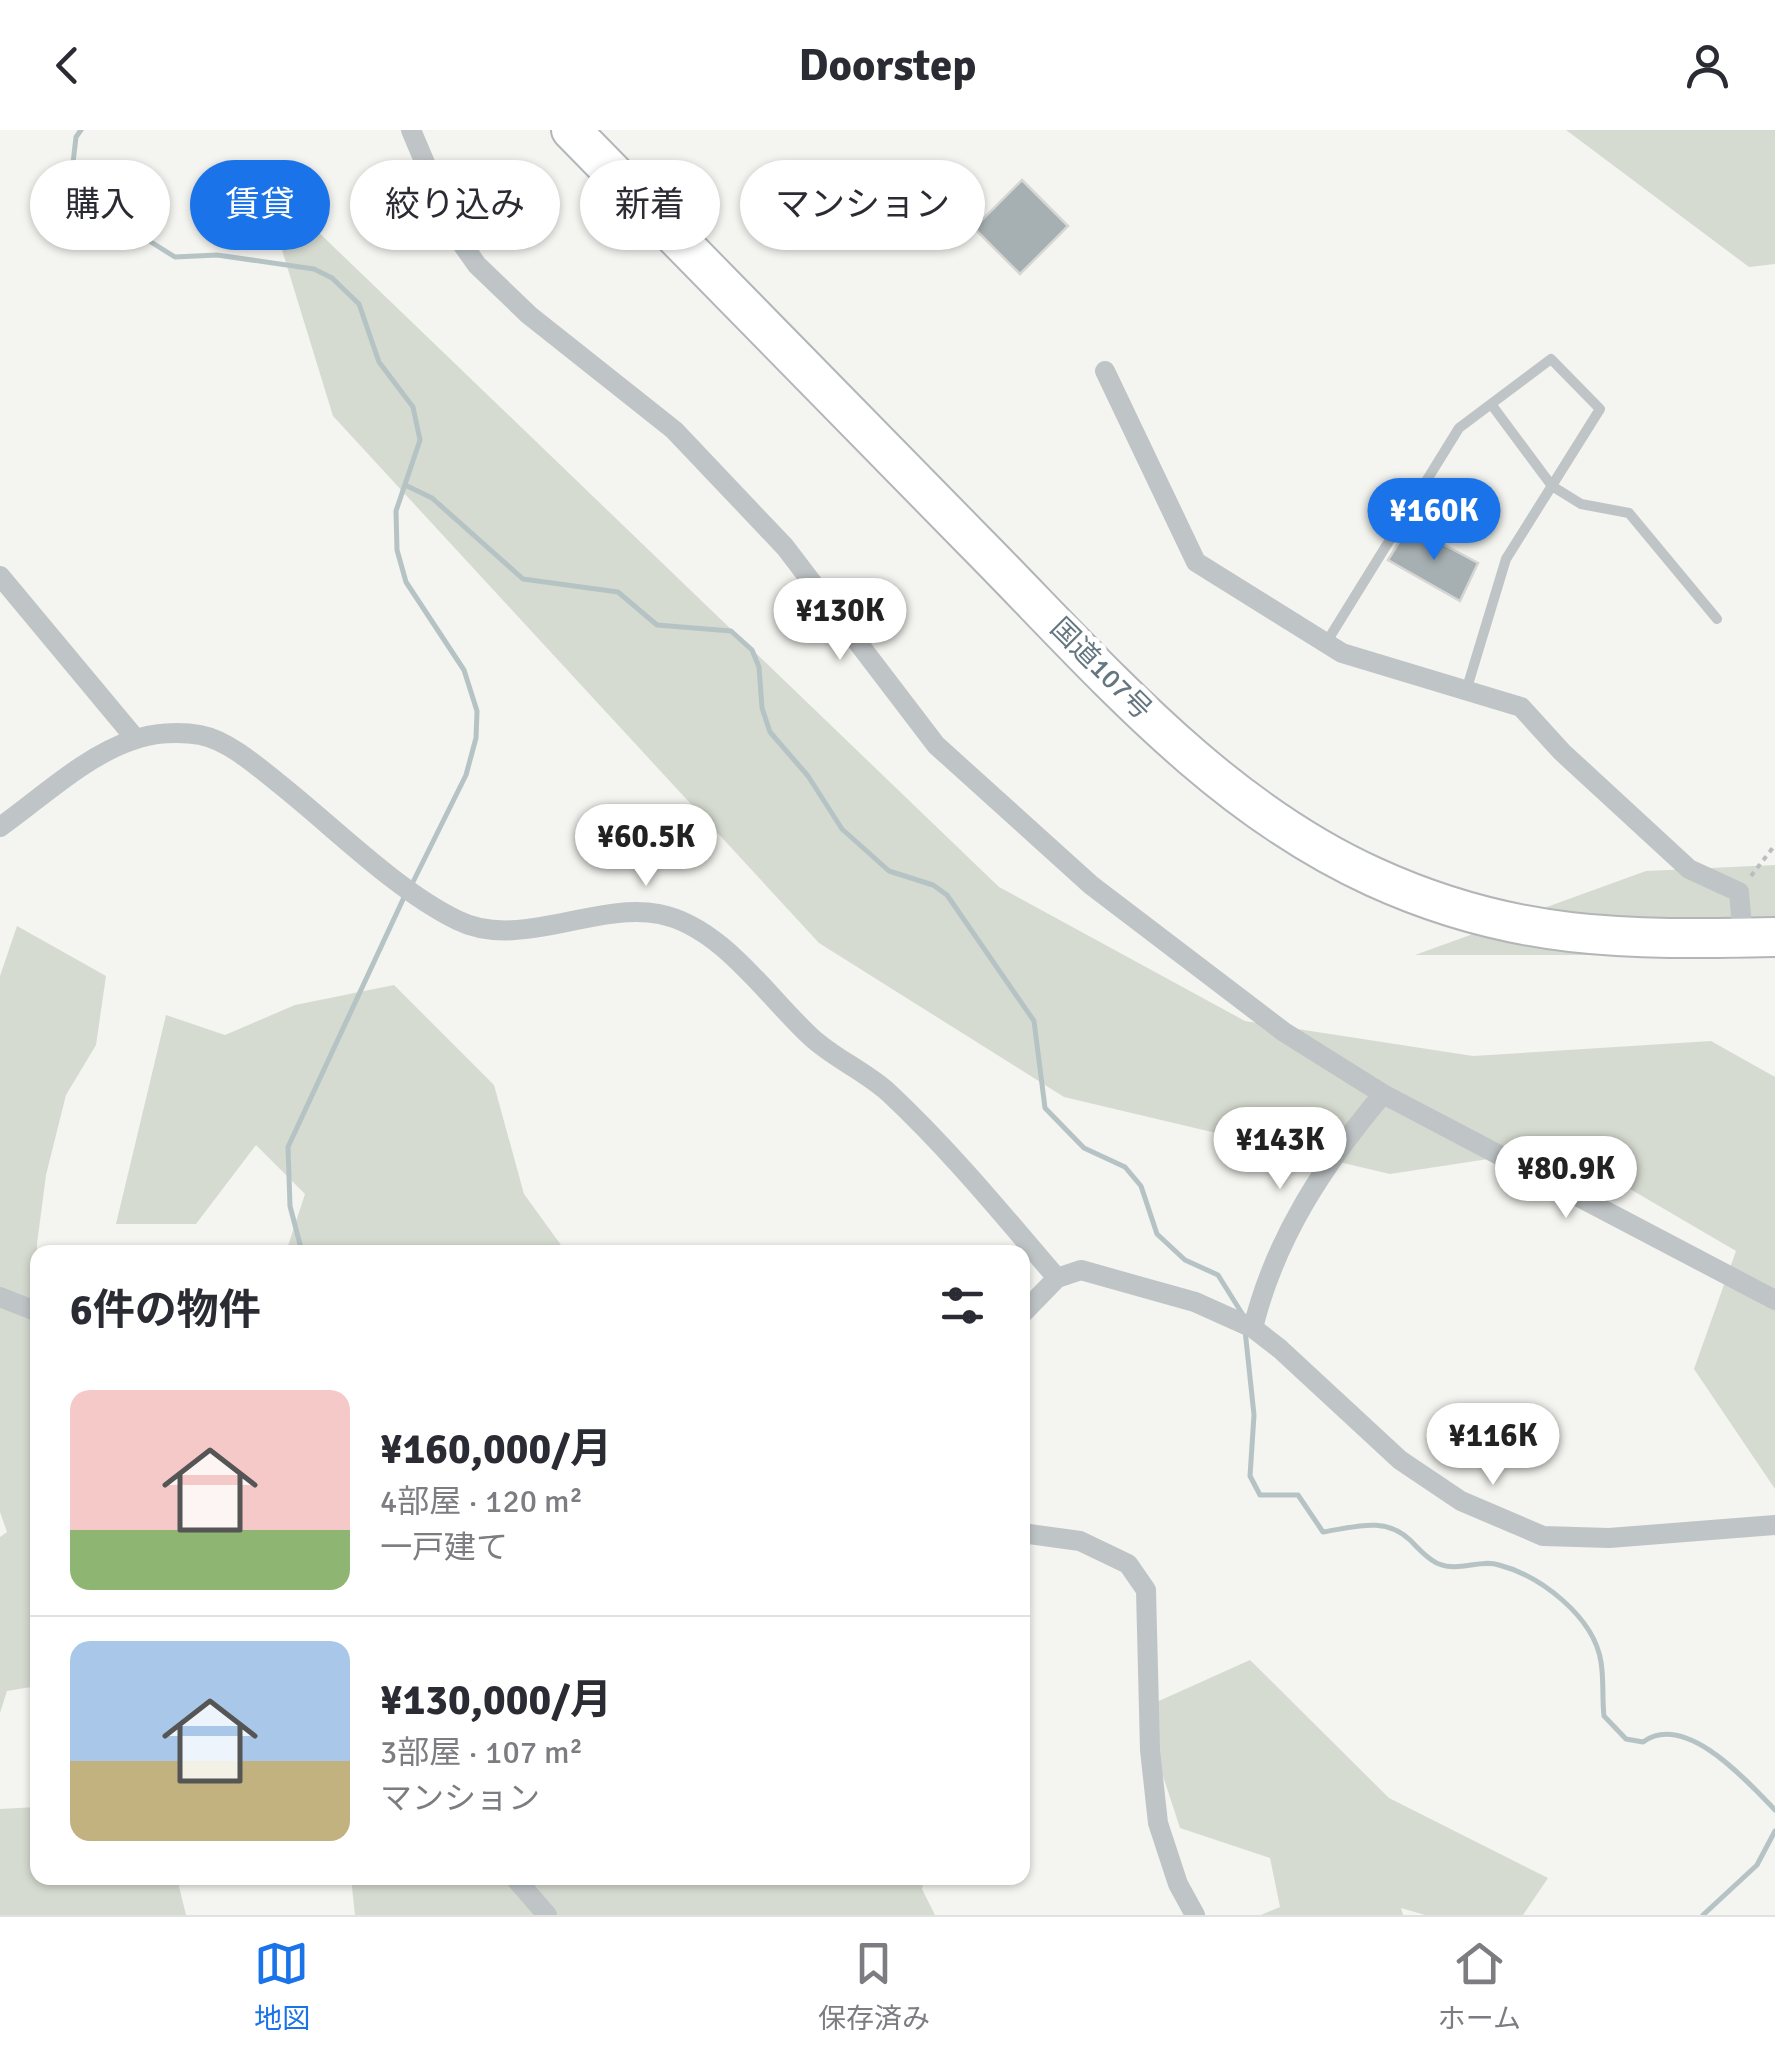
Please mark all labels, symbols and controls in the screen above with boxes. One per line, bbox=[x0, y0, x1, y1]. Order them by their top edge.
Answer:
icon: back bbox=[40, 38, 95, 93]
text: Doorstep bbox=[799, 38, 976, 93]
icon: person bbox=[1680, 38, 1735, 93]
chip: 購入 bbox=[30, 160, 170, 250]
chip: 賃貸 bbox=[190, 160, 330, 250]
chip: 絞り込み bbox=[350, 160, 560, 250]
chip: 新着 bbox=[580, 160, 720, 250]
chip: マンション bbox=[740, 160, 985, 250]
pin: ¥160K bbox=[1364, 478, 1504, 563]
text: ¥160K bbox=[1390, 491, 1478, 530]
pin: ¥130K bbox=[770, 578, 910, 663]
text: ¥130K bbox=[796, 591, 884, 630]
street label: 国道107号 bbox=[1043, 611, 1159, 727]
pin: ¥60.5K bbox=[565, 804, 727, 889]
text: ¥60.5K bbox=[597, 817, 695, 856]
pin: ¥143K bbox=[1210, 1107, 1350, 1192]
text: ¥143K bbox=[1236, 1120, 1324, 1159]
pin: ¥80.9K bbox=[1485, 1136, 1647, 1221]
text: ¥80.9K bbox=[1517, 1149, 1615, 1188]
icon: filters bbox=[935, 1278, 990, 1333]
text: 6件の物件 bbox=[70, 1285, 261, 1336]
pin: ¥116K bbox=[1423, 1403, 1563, 1488]
text: ¥116K bbox=[1449, 1416, 1537, 1455]
text: ¥160,000/月 bbox=[380, 1424, 612, 1475]
icon: home bbox=[150, 1430, 270, 1550]
text: 4部屋 · 120 m² bbox=[380, 1482, 583, 1521]
text: 一戸建て bbox=[380, 1528, 508, 1567]
text: ¥130,000/月 bbox=[380, 1675, 612, 1726]
icon: home bbox=[150, 1681, 270, 1801]
text: 3部屋 · 107 m² bbox=[380, 1733, 583, 1772]
text: マンション bbox=[380, 1779, 540, 1818]
tab: 地図 bbox=[254, 1936, 310, 2036]
tab: 保存済み bbox=[818, 1936, 930, 2036]
tab: ホーム bbox=[1438, 1936, 1521, 2036]

